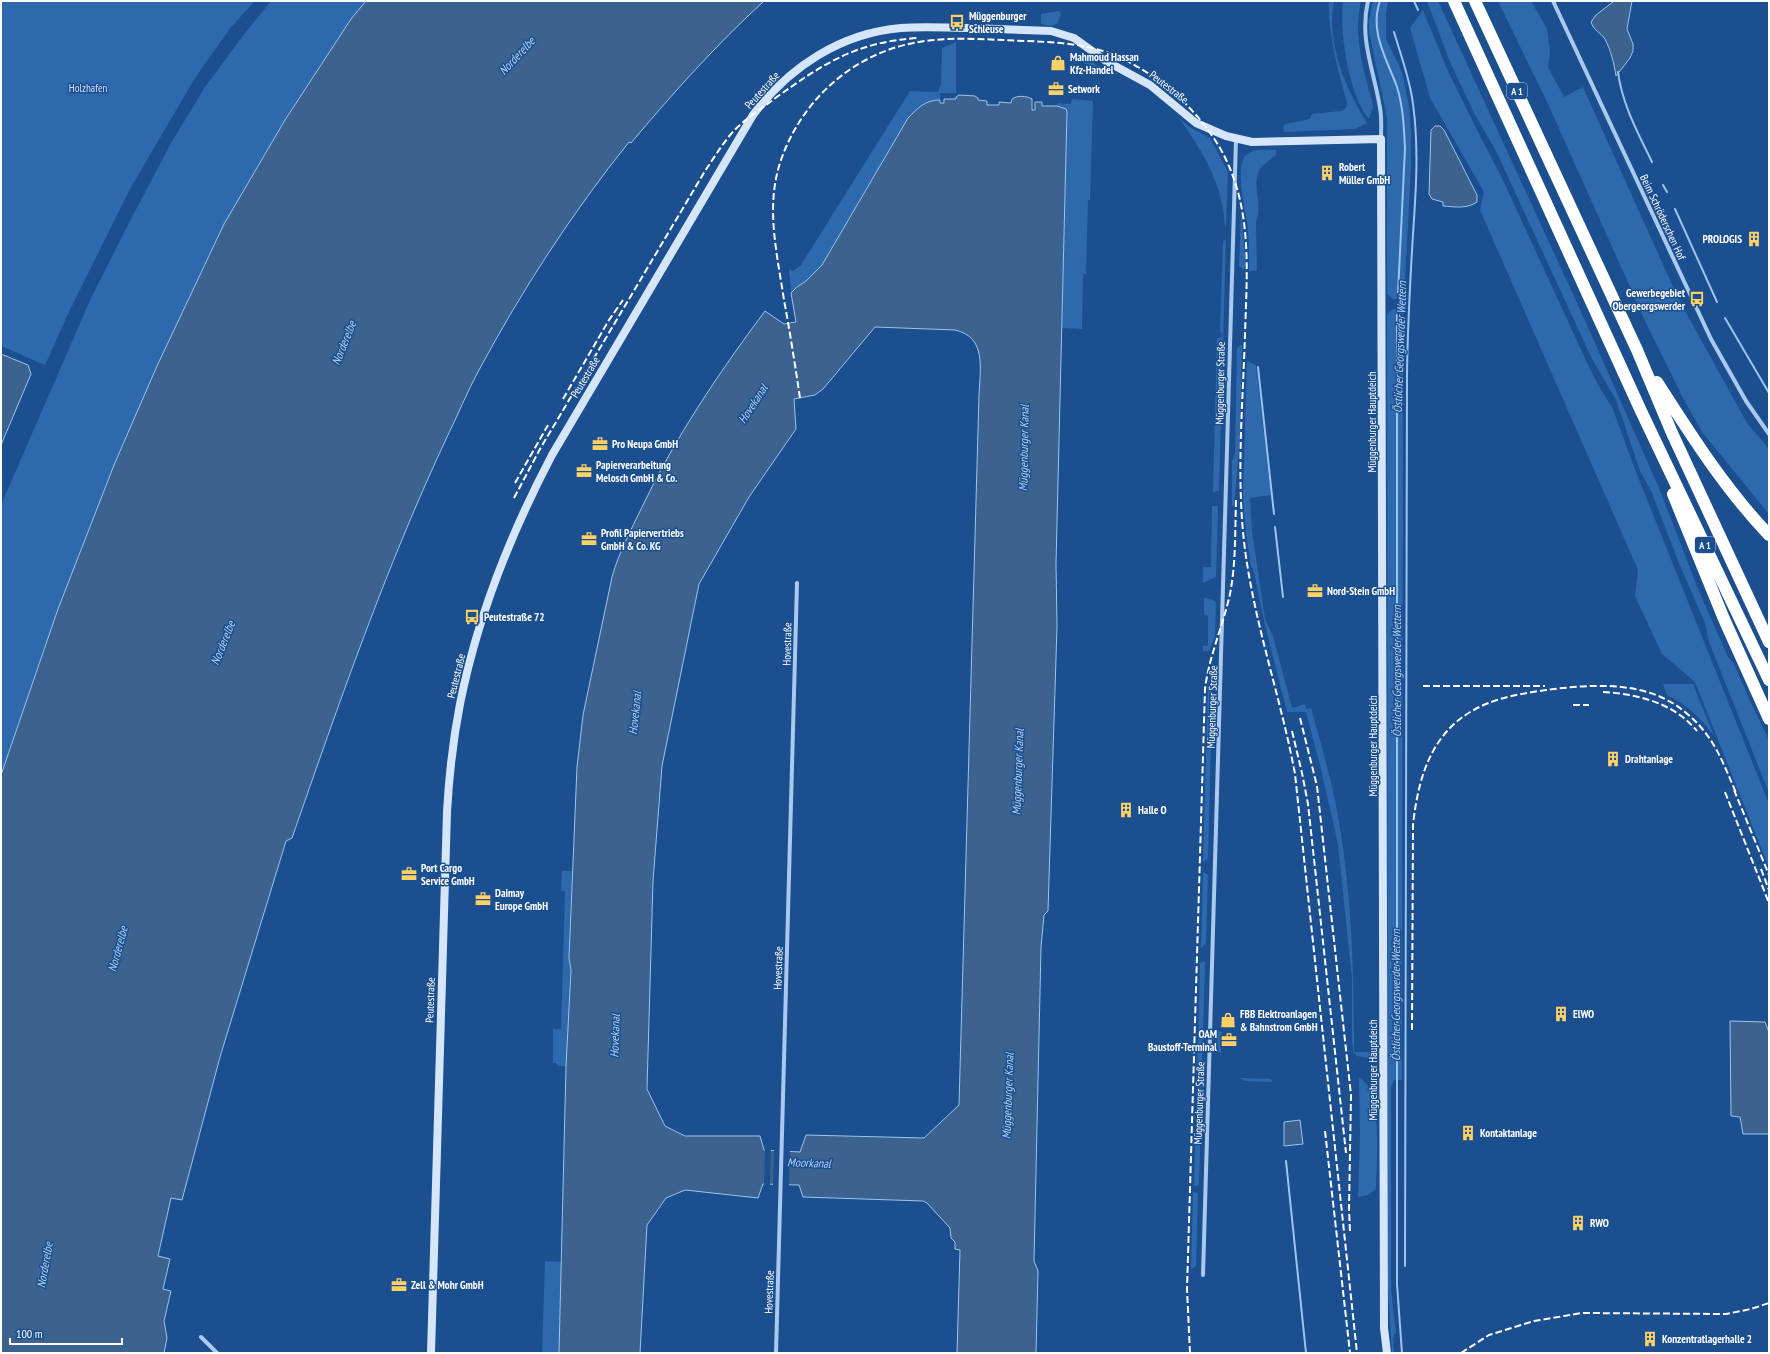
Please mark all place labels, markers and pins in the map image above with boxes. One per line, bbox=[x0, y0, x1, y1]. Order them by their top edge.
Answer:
place label: Müggenburger Schleuse bbox=[969, 9, 1027, 36]
bus stop icon: Müggenburger Schleuse bbox=[948, 13, 966, 31]
place label: Mahmoud Hassan Kfz-Handel bbox=[1070, 50, 1139, 77]
shop icon: Mahmoud Hassan Kfz-Handel bbox=[1049, 54, 1067, 72]
office icon: Setwork bbox=[1047, 80, 1065, 98]
place label: Setwork bbox=[1068, 82, 1100, 96]
place label: Robert Müller GmbH bbox=[1339, 160, 1390, 187]
building icon: Robert Müller GmbH bbox=[1318, 164, 1336, 182]
building icon: PROLOGIS bbox=[1745, 230, 1763, 248]
place label: PROLOGIS bbox=[1703, 232, 1742, 246]
place label: Gewerbegebiet Obergeorgswerder bbox=[1612, 286, 1686, 313]
bus stop icon: Gewerbegebiet Obergeorgswerder bbox=[1688, 290, 1706, 308]
office icon: Pro Neupa GmbH bbox=[591, 435, 609, 453]
place label: Pro Neupa GmbH bbox=[612, 437, 678, 451]
place label: Papierverarbeitung Melosch GmbH & Co. bbox=[596, 458, 678, 485]
office icon: Papierverarbeitung Melosch GmbH & Co. bbox=[575, 462, 593, 480]
place label: Profil Papiervertriebs GmbH & Co. KG bbox=[601, 526, 684, 553]
office icon: Profil Papiervertriebs GmbH & Co. KG bbox=[580, 530, 598, 548]
office icon: Nord-Stein GmbH bbox=[1306, 582, 1324, 600]
place label: Nord-Stein GmbH bbox=[1327, 584, 1395, 598]
bus stop icon: Peutestraße 72 bbox=[463, 608, 481, 626]
place label: Peutestraße 72 bbox=[484, 610, 545, 624]
building icon: Drahtanlage bbox=[1604, 750, 1622, 768]
place label: Drahtanlage bbox=[1625, 752, 1673, 766]
building icon: Halle O bbox=[1117, 801, 1135, 819]
place label: Halle O bbox=[1138, 803, 1167, 817]
place label: Port Cargo Service GmbH bbox=[421, 861, 475, 888]
office icon: Port Cargo Service GmbH bbox=[400, 865, 418, 883]
place label: Daimay Europe GmbH bbox=[495, 886, 548, 913]
office icon: Daimay Europe GmbH bbox=[474, 890, 492, 908]
building icon: ElWO bbox=[1552, 1005, 1570, 1023]
place label: FBB Elektroanlagen & Bahnstrom GmbH bbox=[1240, 1007, 1318, 1034]
place label: ElWO bbox=[1573, 1007, 1594, 1021]
shop icon: FBB Elektroanlagen & Bahnstrom GmbH bbox=[1219, 1011, 1237, 1029]
place label: OAM Baustoff-Terminal bbox=[1148, 1027, 1217, 1054]
office icon: OAM Baustoff-Terminal bbox=[1220, 1031, 1238, 1049]
building icon: Kontaktanlage bbox=[1459, 1124, 1477, 1142]
place label: Kontaktanlage bbox=[1480, 1126, 1537, 1140]
building icon: RWO bbox=[1569, 1214, 1587, 1232]
place label: RWO bbox=[1590, 1216, 1609, 1230]
office icon: Zell & Mohr GmbH bbox=[390, 1276, 408, 1294]
place label: Zell & Mohr GmbH bbox=[411, 1278, 484, 1292]
building icon: Konzentratlagerhalle 2 bbox=[1641, 1330, 1659, 1348]
place label: Konzentratlagerhalle 2 bbox=[1662, 1332, 1752, 1346]

